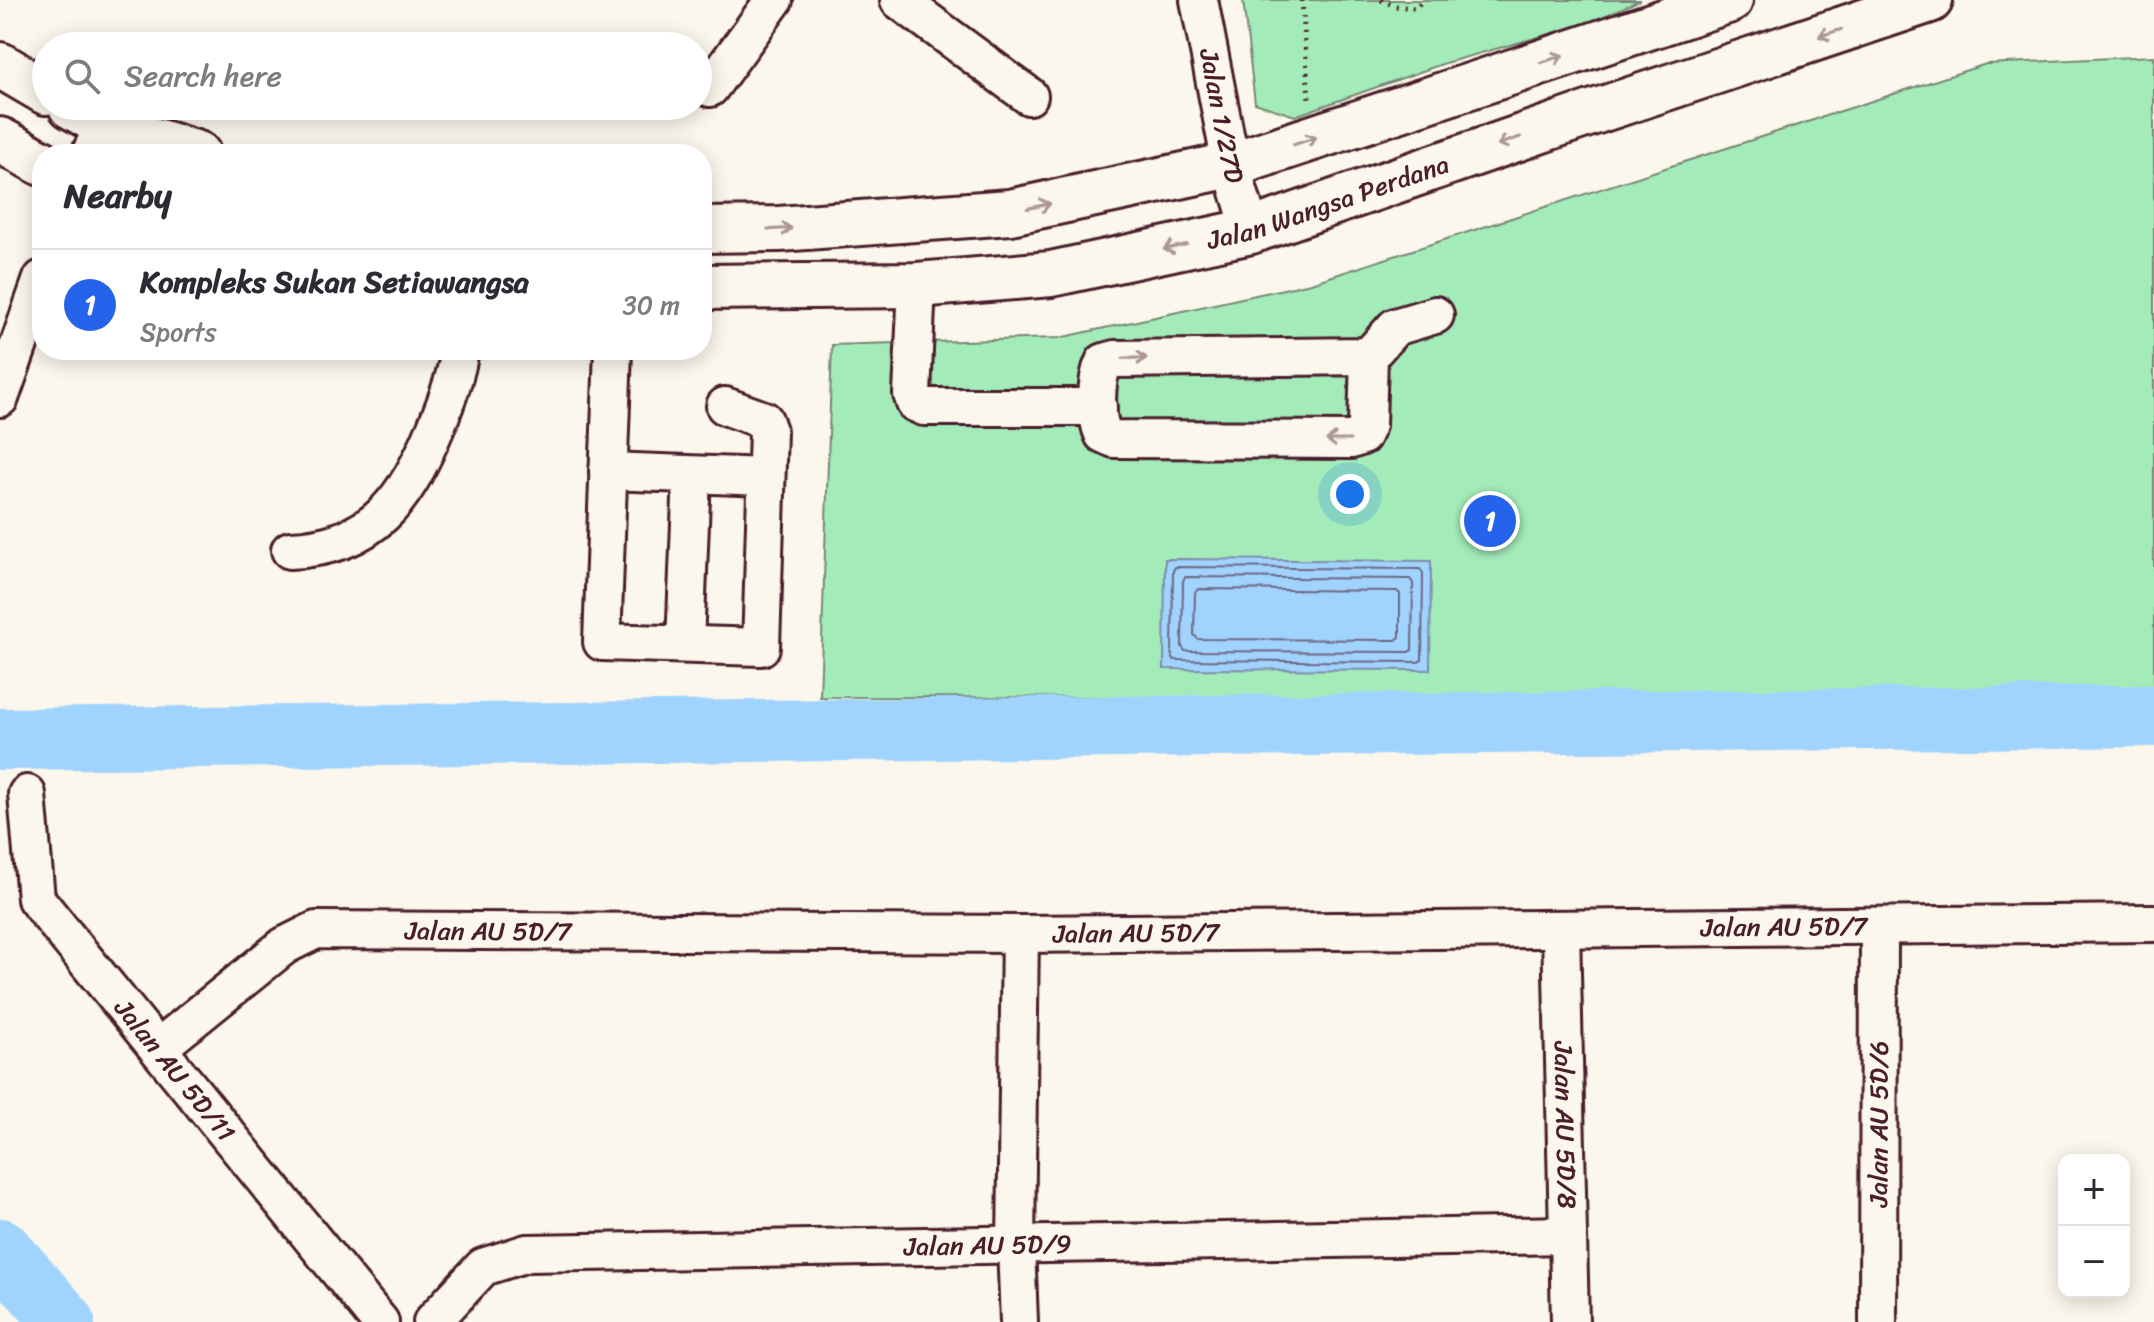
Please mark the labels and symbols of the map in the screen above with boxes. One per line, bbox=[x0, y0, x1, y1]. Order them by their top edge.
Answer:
one-way arrow bbox=[1818, 27, 1843, 42]
street label: Jalan 1/27D bbox=[1186, 44, 1258, 189]
one-way arrow bbox=[1539, 51, 1564, 66]
one-way arrow bbox=[1292, 133, 1318, 148]
one-way arrow bbox=[1496, 135, 1521, 150]
street label: Jalan Wangsa Perdana bbox=[1202, 141, 1455, 263]
one-way arrow bbox=[1025, 197, 1051, 212]
one-way arrow bbox=[766, 221, 793, 236]
one-way arrow bbox=[1162, 240, 1188, 255]
one-way arrow bbox=[1121, 350, 1148, 366]
one-way arrow bbox=[1325, 432, 1352, 448]
your location bbox=[1330, 474, 1370, 514]
pin: 1 bbox=[1464, 491, 1516, 551]
street label: Jalan AU 5D/7 bbox=[1700, 903, 1870, 950]
street label: Jalan AU 5D/7 bbox=[404, 907, 574, 954]
street label: Jalan AU 5D/7 bbox=[1052, 909, 1222, 957]
street label: Jalan AU 5D/11 bbox=[102, 987, 248, 1152]
street label: Jalan AU 5D/8 bbox=[1541, 1040, 1590, 1209]
street label: Jalan AU 5D/6 bbox=[1855, 1041, 1902, 1208]
street label: Jalan AU 5D/9 bbox=[903, 1221, 1072, 1269]

